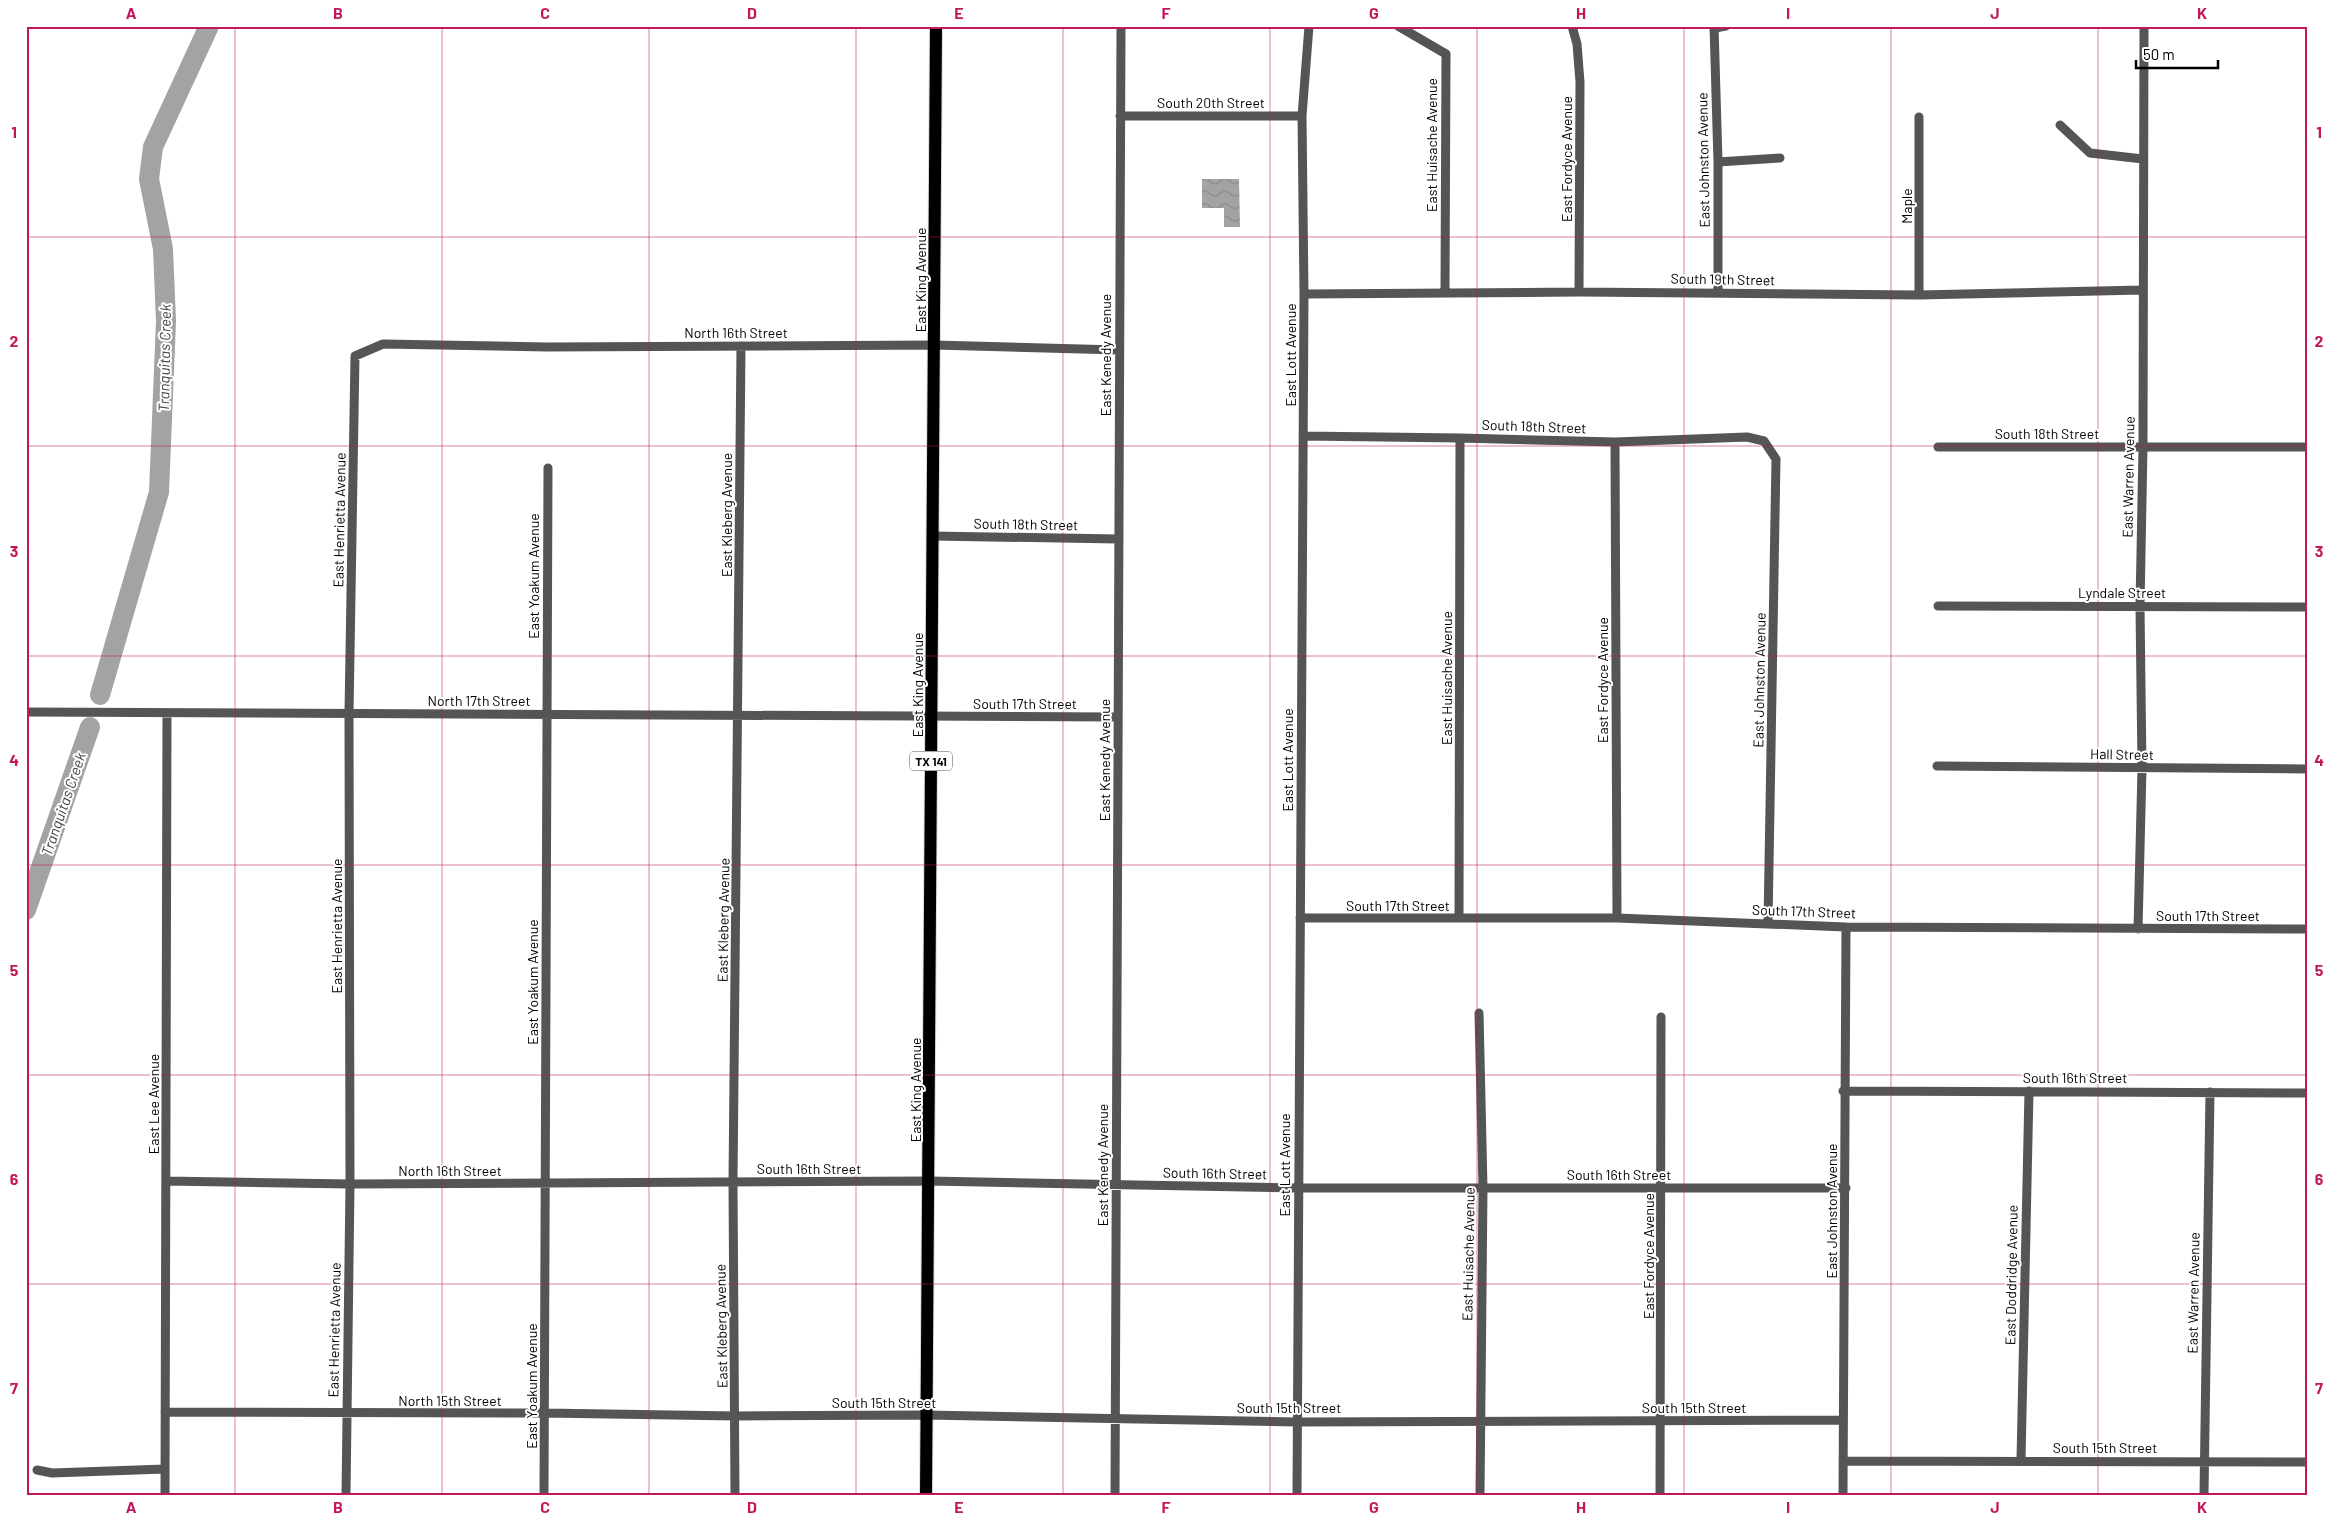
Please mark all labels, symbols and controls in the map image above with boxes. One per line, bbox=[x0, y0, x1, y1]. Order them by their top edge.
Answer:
text: A bbox=[126, 3, 137, 22]
text: B bbox=[333, 3, 343, 22]
text: C bbox=[540, 3, 550, 22]
text: D bbox=[747, 3, 757, 22]
text: E bbox=[954, 3, 964, 22]
text: F bbox=[1162, 3, 1171, 22]
text: G bbox=[1369, 3, 1379, 22]
text: H bbox=[1576, 3, 1586, 22]
text: I bbox=[1786, 3, 1790, 22]
text: J bbox=[1990, 3, 2000, 22]
text: K bbox=[2197, 3, 2207, 22]
scale bar bbox=[2136, 38, 2218, 70]
text: 50 m bbox=[2143, 45, 2175, 63]
street label: East Huisache Avenue bbox=[1423, 78, 1440, 212]
street label: East Johnston Avenue bbox=[1693, 92, 1713, 228]
street label: South 20th Street bbox=[1157, 94, 1265, 111]
street label: East Fordyce Avenue bbox=[1558, 96, 1575, 222]
text: 1 bbox=[11, 122, 17, 141]
text: 1 bbox=[2316, 122, 2322, 141]
street label: Maple bbox=[1898, 188, 1915, 224]
street label: East King Avenue bbox=[912, 228, 929, 332]
street label: South 19th Street bbox=[1671, 270, 1775, 288]
street label: East Kenedy Avenue bbox=[1097, 294, 1114, 416]
water label: Tranquitas Creek bbox=[154, 303, 174, 412]
street label: East Lott Avenue bbox=[1282, 303, 1299, 407]
street label: North 16th Street bbox=[684, 324, 788, 341]
text: 2 bbox=[10, 331, 19, 350]
text: 2 bbox=[2315, 331, 2324, 350]
street label: South 18th Street bbox=[1481, 416, 1587, 436]
street label: East Warren Avenue bbox=[2118, 416, 2138, 538]
street label: South 18th Street bbox=[1995, 425, 2099, 442]
street label: East Henrietta Avenue bbox=[329, 452, 349, 588]
street label: East Kleberg Avenue bbox=[718, 453, 735, 577]
street label: East Yoakum Avenue bbox=[525, 513, 542, 639]
street label: South 18th Street bbox=[974, 515, 1078, 533]
text: 3 bbox=[10, 541, 18, 560]
text: 3 bbox=[2315, 541, 2323, 560]
street label: Lyndale Street bbox=[2078, 584, 2166, 601]
street label: East Huisache Avenue bbox=[1438, 611, 1455, 745]
street label: East Johnston Avenue bbox=[1749, 612, 1769, 748]
street label: East Fordyce Avenue bbox=[1594, 617, 1611, 743]
street label: East King Avenue bbox=[909, 633, 926, 737]
street label: North 17th Street bbox=[427, 692, 531, 709]
street label: South 17th Street bbox=[973, 695, 1077, 712]
street label: East Kenedy Avenue bbox=[1096, 699, 1113, 821]
street label: East Lott Avenue bbox=[1279, 708, 1296, 812]
street label: Hall Street bbox=[2090, 745, 2154, 763]
water label: Tranquitas Creek bbox=[37, 749, 89, 858]
text: 4 bbox=[9, 750, 19, 769]
text: 4 bbox=[2314, 750, 2324, 769]
road number: TX 141 bbox=[910, 751, 952, 770]
street label: East Henrietta Avenue bbox=[328, 858, 345, 994]
street label: East Kleberg Avenue bbox=[713, 858, 733, 982]
street label: South 17th Street bbox=[1346, 897, 1450, 914]
street label: South 17th Street bbox=[1752, 901, 1856, 921]
street label: South 17th Street bbox=[2156, 907, 2260, 924]
street label: East Yoakum Avenue bbox=[524, 919, 541, 1045]
text: 5 bbox=[10, 960, 19, 979]
text: 5 bbox=[2315, 960, 2324, 979]
street label: East King Avenue bbox=[907, 1038, 924, 1142]
street label: East Lee Avenue bbox=[145, 1054, 162, 1154]
street label: South 16th Street bbox=[2023, 1069, 2127, 1086]
street label: East Kenedy Avenue bbox=[1094, 1104, 1111, 1226]
street label: East Lott Avenue bbox=[1276, 1113, 1293, 1217]
street label: East Johnston Avenue bbox=[1823, 1143, 1840, 1279]
street label: South 16th Street bbox=[757, 1160, 861, 1177]
street label: North 16th Street bbox=[398, 1162, 502, 1179]
street label: South 16th Street bbox=[1163, 1164, 1267, 1182]
street label: South 16th Street bbox=[1567, 1166, 1671, 1183]
text: 6 bbox=[10, 1169, 19, 1188]
text: 6 bbox=[2315, 1169, 2324, 1188]
street label: East Huisache Avenue bbox=[1458, 1187, 1478, 1321]
street label: East Fordyce Avenue bbox=[1640, 1193, 1657, 1319]
street label: East Doddridge Avenue bbox=[2001, 1205, 2021, 1345]
street label: East Warren Avenue bbox=[2183, 1232, 2203, 1354]
street label: East Henrietta Avenue bbox=[324, 1262, 344, 1398]
street label: East Kleberg Avenue bbox=[711, 1264, 731, 1388]
street label: East Yoakum Avenue bbox=[523, 1323, 540, 1449]
text: 7 bbox=[10, 1378, 18, 1397]
text: 7 bbox=[2315, 1378, 2323, 1397]
street label: North 15th Street bbox=[398, 1392, 502, 1409]
street label: South 15th Street bbox=[832, 1394, 936, 1411]
street label: South 15th Street bbox=[1237, 1399, 1341, 1416]
street label: South 15th Street bbox=[1642, 1399, 1746, 1416]
street label: South 15th Street bbox=[2053, 1439, 2157, 1456]
text: A bbox=[126, 1497, 137, 1516]
text: B bbox=[333, 1497, 343, 1516]
text: C bbox=[540, 1497, 550, 1516]
text: D bbox=[747, 1497, 757, 1516]
text: E bbox=[954, 1497, 964, 1516]
text: F bbox=[1162, 1497, 1171, 1516]
text: G bbox=[1369, 1497, 1379, 1516]
text: H bbox=[1576, 1497, 1586, 1516]
text: I bbox=[1786, 1497, 1790, 1516]
text: J bbox=[1990, 1497, 2000, 1516]
text: K bbox=[2197, 1497, 2207, 1516]

